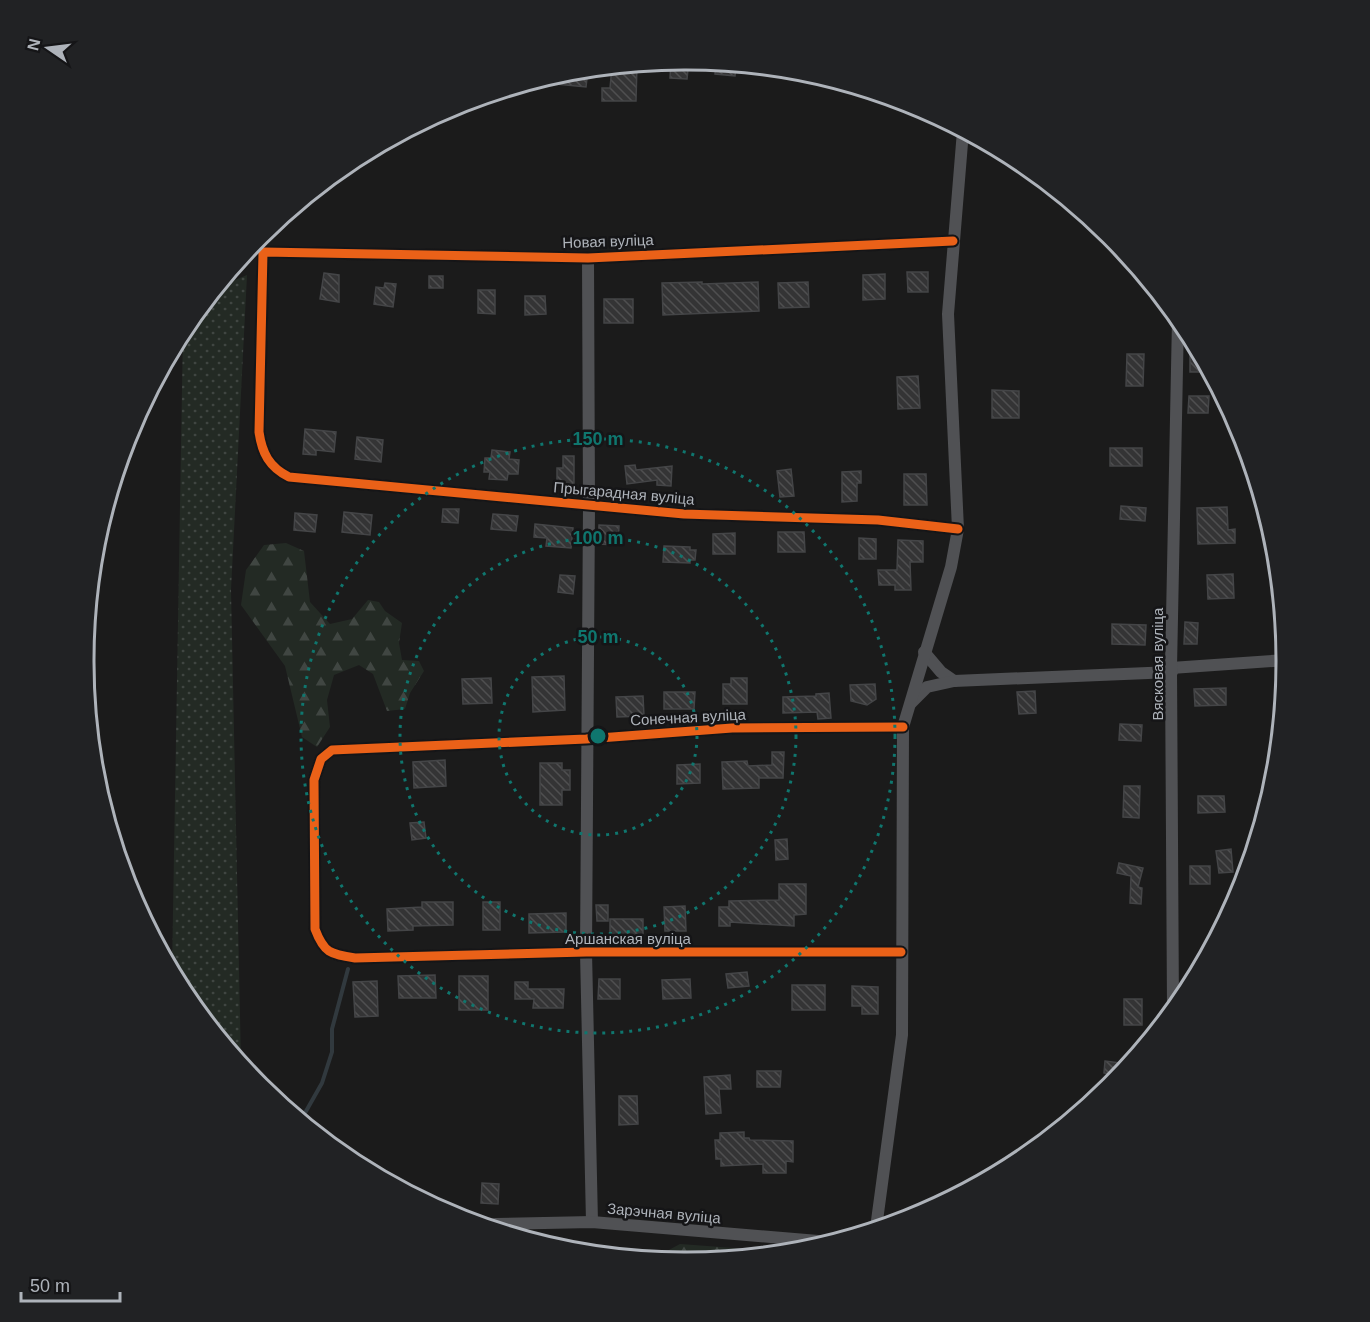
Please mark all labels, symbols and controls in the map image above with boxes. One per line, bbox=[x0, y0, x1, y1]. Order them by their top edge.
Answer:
north arrow bbox=[18, 18, 78, 78]
text: N bbox=[24, 37, 44, 52]
street label: Новая вуліца bbox=[562, 231, 655, 251]
text: 150 m bbox=[572, 429, 624, 449]
street label: Прыгарадная вуліца bbox=[553, 478, 696, 508]
text: 100 m bbox=[572, 528, 624, 548]
street label: Вясковая вуліца bbox=[1149, 607, 1166, 720]
text: 50 m bbox=[577, 627, 619, 647]
street label: Сонечная вуліца bbox=[630, 705, 747, 729]
centre of rings bbox=[588, 726, 608, 746]
street label: Аршанская вуліца bbox=[565, 930, 692, 947]
street label: Зарэчная вуліца bbox=[606, 1200, 722, 1226]
scale bar bbox=[21, 1265, 120, 1303]
text: 50 m bbox=[30, 1276, 70, 1296]

